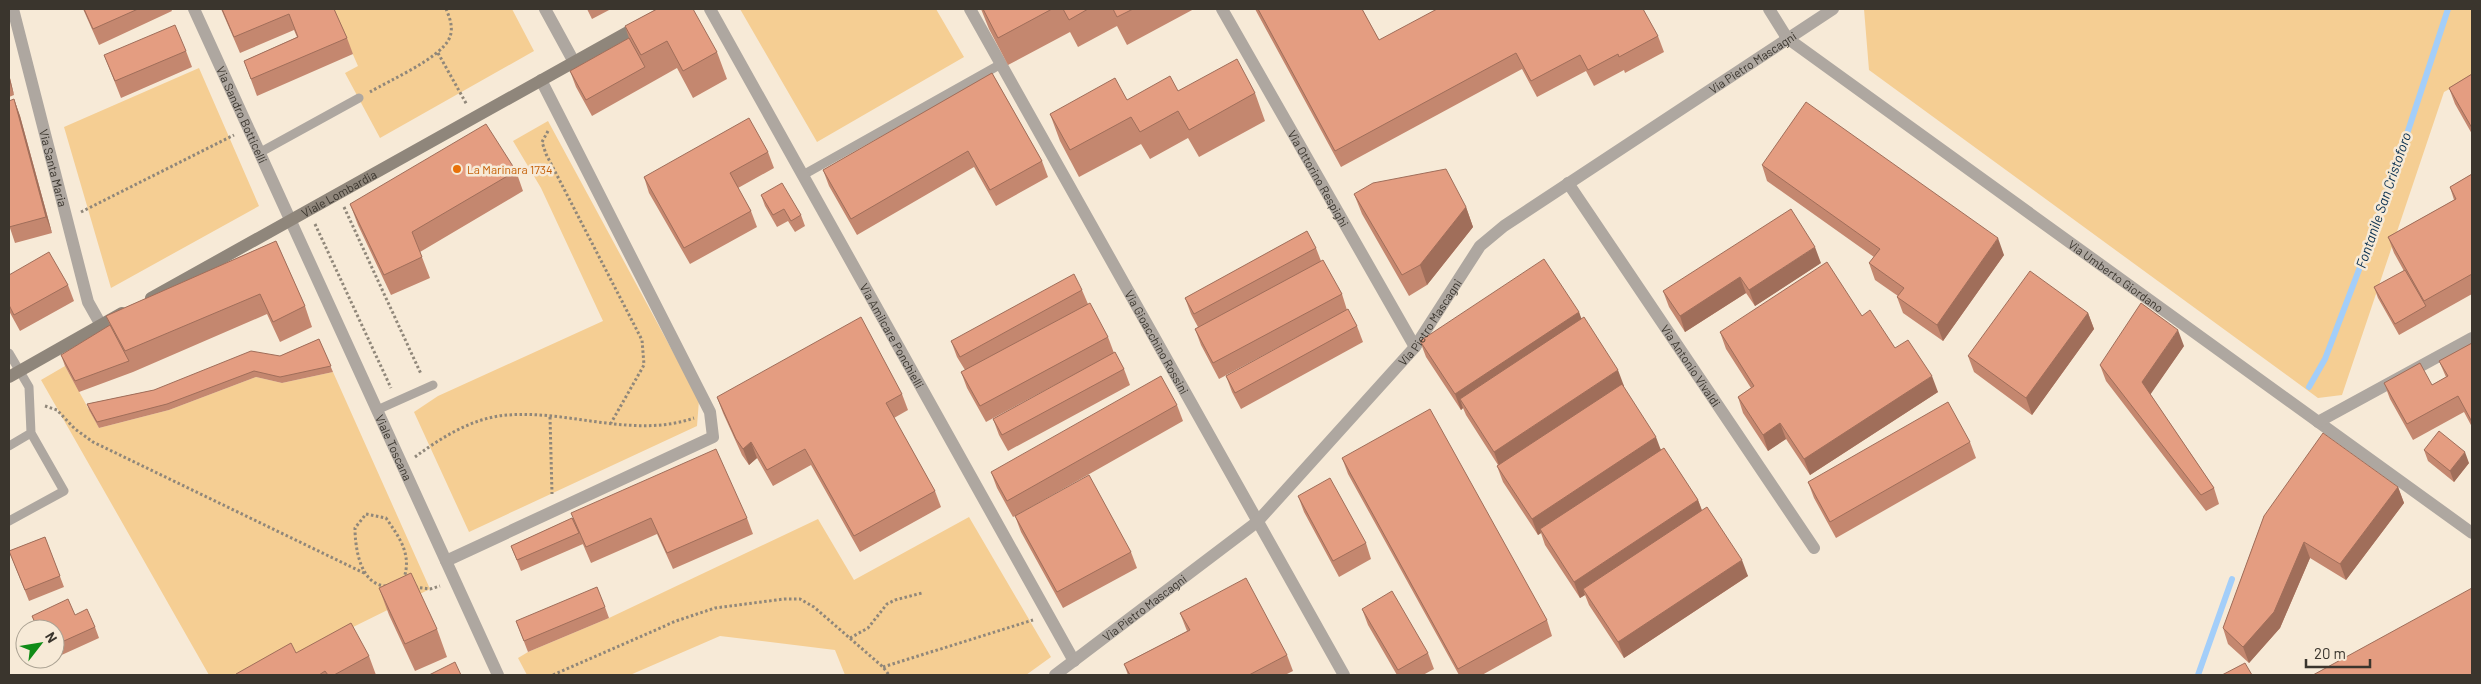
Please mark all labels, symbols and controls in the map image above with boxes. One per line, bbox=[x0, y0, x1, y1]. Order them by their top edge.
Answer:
street label: Via Pietro Mascagni bbox=[1706, 28, 1799, 96]
street label: Via Sandro Botticelli bbox=[214, 64, 270, 165]
street label: Via Ottorino Respighi bbox=[1286, 127, 1352, 229]
street label: Via Santa Maria bbox=[37, 128, 70, 208]
water label: Fontanile San Cristoforo bbox=[2352, 130, 2414, 270]
place label: La Marinara 1734 bbox=[467, 162, 553, 176]
marker: La Marinara 1734 bbox=[451, 163, 463, 175]
street label: Viale Lombardia bbox=[299, 167, 379, 220]
street label: Via Umberto Giordano bbox=[2066, 237, 2166, 315]
street label: Via Pietro Mascagni bbox=[1395, 276, 1464, 368]
street label: Via Amilcare Ponchielli bbox=[857, 281, 927, 390]
street label: Via Gioacchino Rossini bbox=[1122, 288, 1192, 396]
street label: Via Antonio Vivaldi bbox=[1658, 322, 1724, 409]
street label: Viale Toscana bbox=[373, 412, 415, 483]
street label: Via Pietro Mascagni bbox=[1100, 571, 1189, 644]
north arrow bbox=[15, 619, 65, 669]
text: N bbox=[42, 629, 61, 645]
scale bar bbox=[2306, 636, 2370, 668]
text: 20 m bbox=[2314, 644, 2346, 662]

